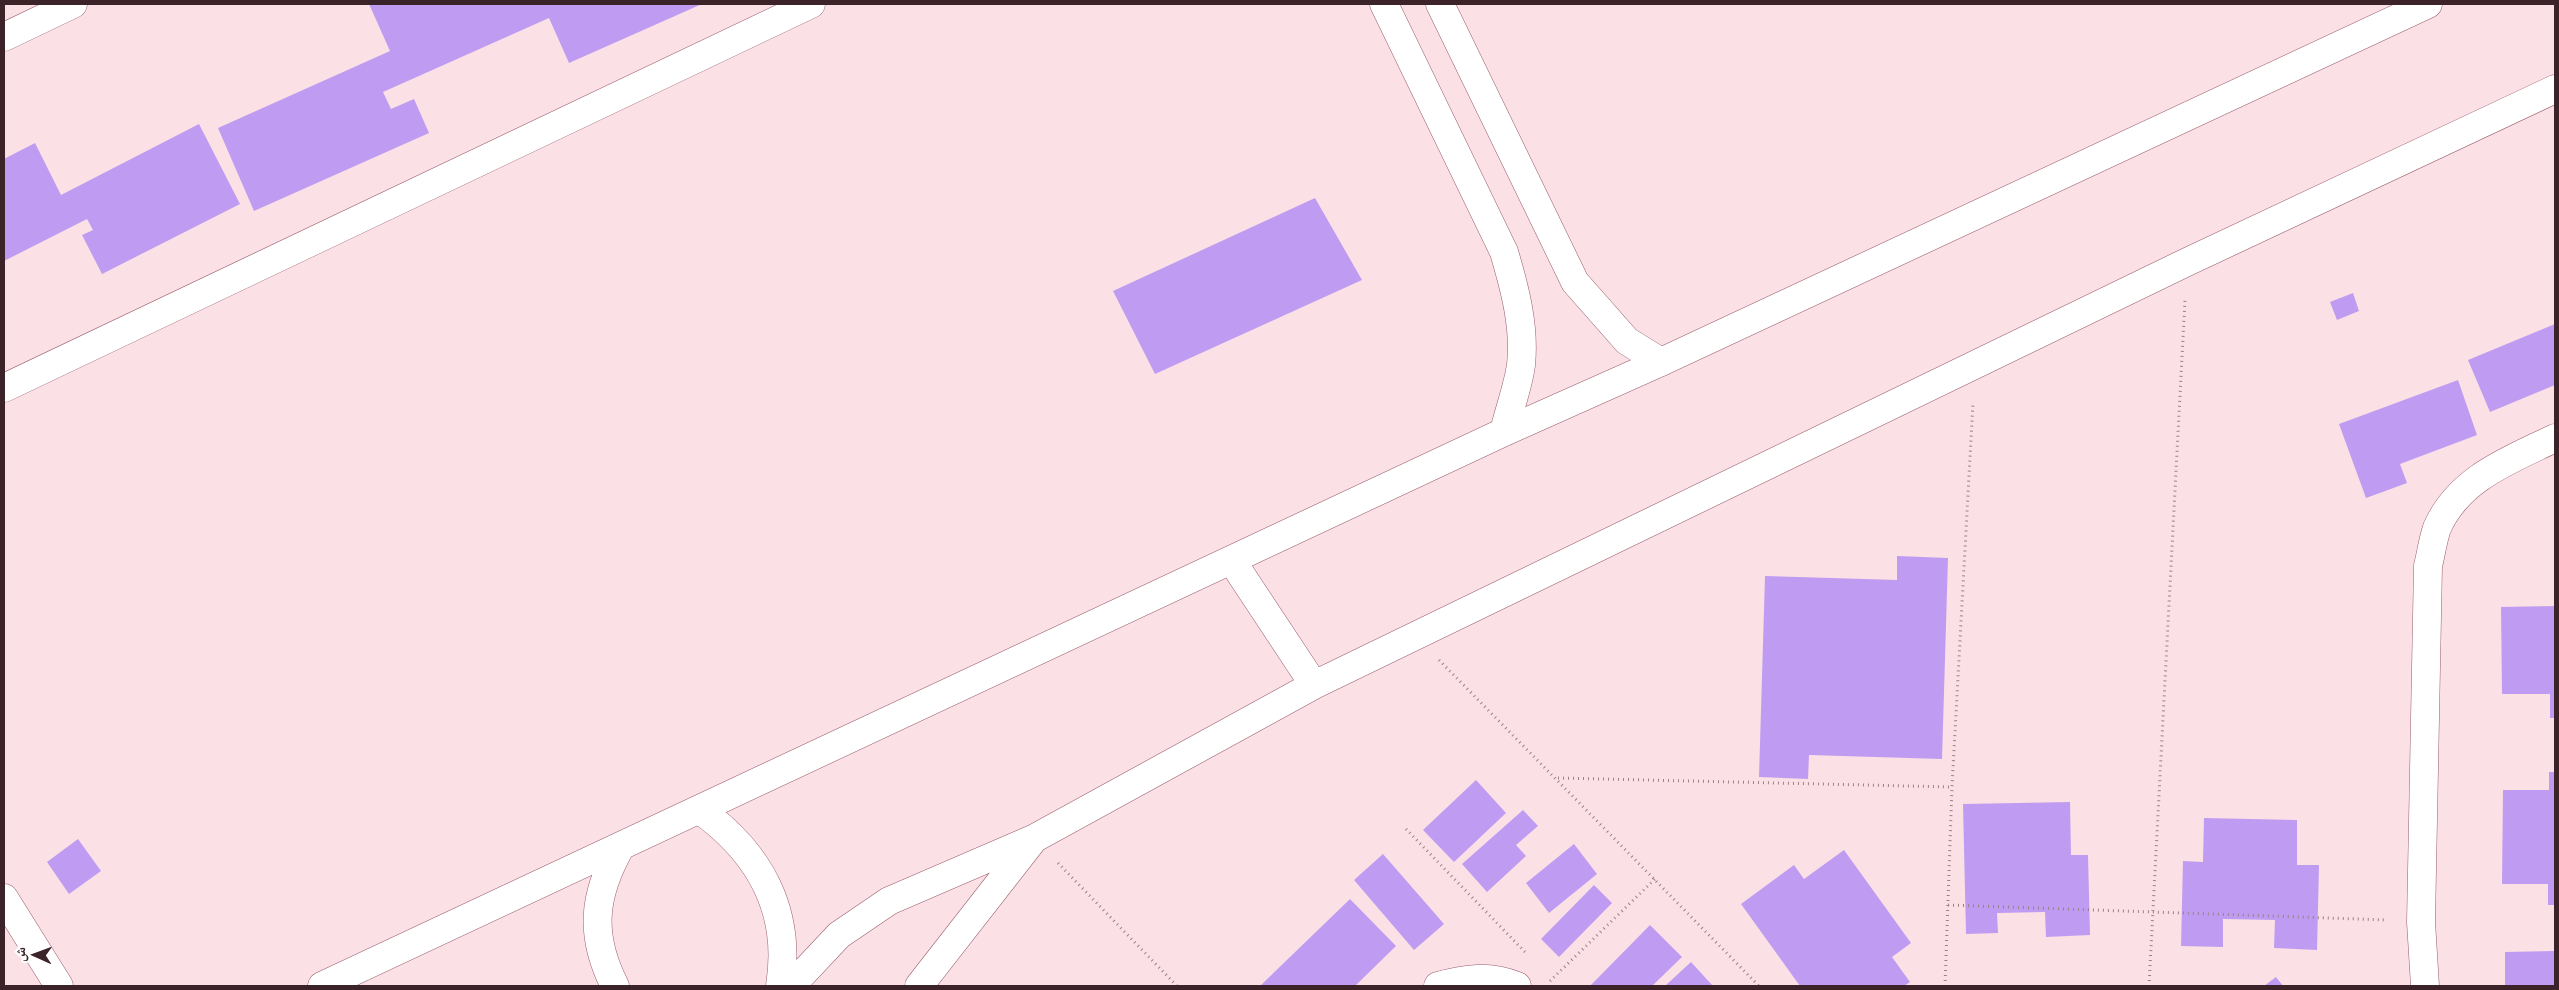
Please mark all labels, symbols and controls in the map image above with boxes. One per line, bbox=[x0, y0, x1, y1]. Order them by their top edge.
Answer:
north arrow bbox=[10, 930, 60, 980]
text: ش bbox=[12, 947, 28, 962]

